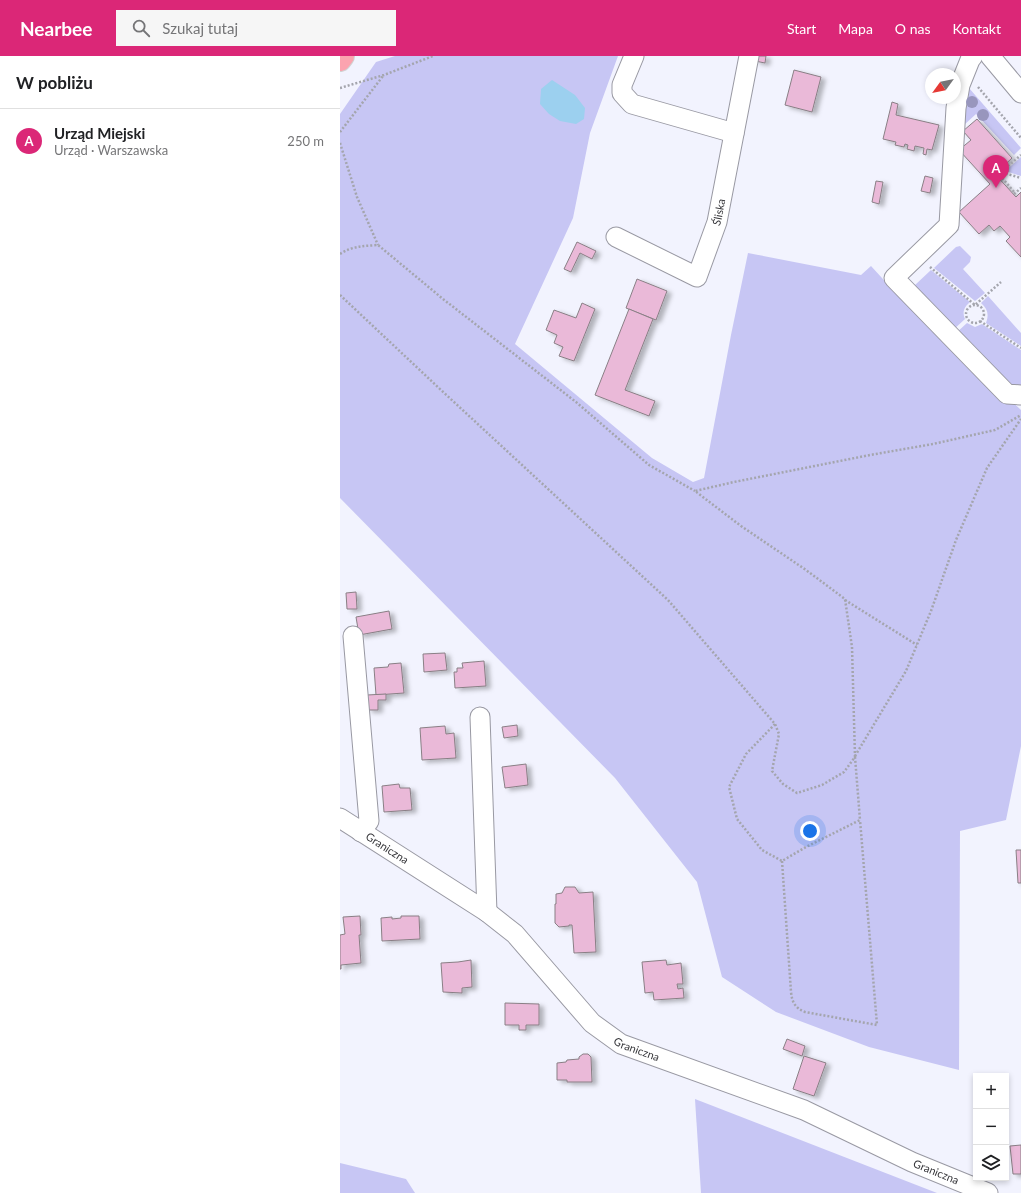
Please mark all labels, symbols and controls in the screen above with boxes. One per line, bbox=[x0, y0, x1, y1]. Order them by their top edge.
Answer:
search box bbox=[116, 10, 396, 46]
text: Nearbee bbox=[20, 17, 92, 40]
icon: search bbox=[130, 17, 152, 39]
text: Szukaj tutaj bbox=[162, 19, 238, 37]
text: Start bbox=[787, 20, 816, 37]
text: Mapa bbox=[838, 20, 873, 37]
text: O nas bbox=[895, 20, 930, 37]
text: Kontakt bbox=[952, 20, 1001, 37]
north arrow bbox=[925, 68, 961, 104]
text: W pobliżu bbox=[16, 72, 93, 93]
text: Urząd Miejski bbox=[54, 124, 145, 142]
text: A bbox=[24, 133, 34, 149]
text: 250 m bbox=[287, 133, 324, 149]
text: Urząd · Warszawska bbox=[54, 142, 168, 158]
pin: A bbox=[983, 155, 1009, 188]
street label: Śliska bbox=[709, 197, 727, 227]
your location bbox=[800, 821, 820, 841]
street label: Graniczna bbox=[364, 829, 411, 866]
street label: Graniczna bbox=[611, 1034, 661, 1063]
map controls bbox=[973, 1073, 1009, 1181]
button: + bbox=[973, 1073, 1009, 1109]
button: − bbox=[973, 1109, 1009, 1145]
button: layers bbox=[973, 1145, 1009, 1181]
street label: Graniczna bbox=[912, 1156, 961, 1186]

